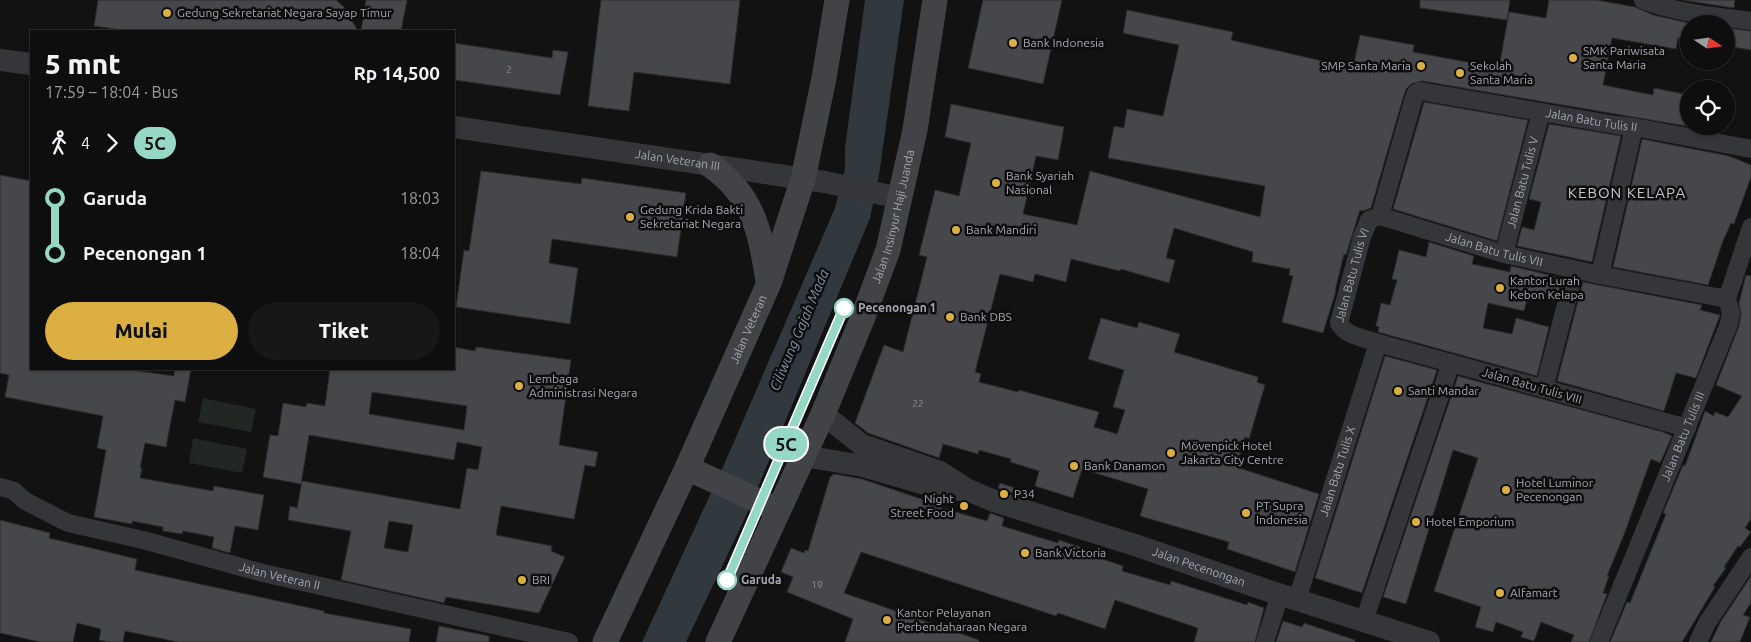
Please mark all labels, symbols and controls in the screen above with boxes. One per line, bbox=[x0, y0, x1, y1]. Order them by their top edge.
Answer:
place label: Gedung Sekretariat Negara Sayap Timur bbox=[177, 6, 392, 19]
marker: Gedung Sekretariat Negara Sayap Timur bbox=[161, 7, 173, 19]
north arrow bbox=[1680, 15, 1735, 70]
map controls bbox=[1680, 15, 1735, 135]
place label: Bank Indonesia bbox=[1023, 36, 1104, 49]
marker: Bank Indonesia bbox=[1007, 37, 1019, 49]
place label: SMK Pariwisata Santa Maria bbox=[1583, 44, 1665, 71]
text: 5 mnt bbox=[45, 48, 121, 79]
marker: SMK Pariwisata Santa Maria bbox=[1567, 52, 1579, 64]
place label: SMP Santa Maria bbox=[1321, 59, 1411, 72]
place label: Sekolah Santa Maria bbox=[1470, 59, 1533, 86]
marker: SMP Santa Maria bbox=[1415, 60, 1427, 72]
text: Rp 14,500 bbox=[353, 62, 440, 84]
house number: 2 bbox=[506, 64, 512, 75]
marker: Sekolah Santa Maria bbox=[1454, 67, 1466, 79]
button: locate bbox=[1680, 80, 1735, 135]
text: 17:59 – 18:04 · Bus bbox=[45, 83, 178, 101]
street label: Jalan Batu Tulis II bbox=[1545, 106, 1638, 133]
icon: walk bbox=[45, 129, 73, 157]
icon: forward bbox=[98, 129, 126, 157]
text: 5C bbox=[144, 133, 166, 153]
text: 4 bbox=[81, 134, 90, 152]
street label: Jalan Batu Tulis V bbox=[1504, 135, 1540, 229]
street label: Jalan Veteran III bbox=[634, 147, 721, 172]
street label: Jalan Insinyur Haji Juanda bbox=[869, 148, 916, 285]
place label: Bank Syariah Nasional bbox=[1006, 169, 1074, 196]
marker: Bank Syariah Nasional bbox=[990, 177, 1002, 189]
district label: KEBON KELAPA bbox=[1568, 184, 1686, 201]
text: Garuda bbox=[83, 187, 147, 209]
text: 18:03 bbox=[400, 189, 440, 207]
place label: Gedung Krida Bakti Sekretariat Negara bbox=[640, 203, 743, 230]
marker: Gedung Krida Bakti Sekretariat Negara bbox=[624, 211, 636, 223]
place label: Bank Mandiri bbox=[966, 223, 1036, 236]
marker: Bank Mandiri bbox=[950, 224, 962, 236]
street label: Jalan Batu Tulis VI bbox=[1332, 226, 1371, 324]
street label: Jalan Batu Tulis VII bbox=[1444, 229, 1544, 268]
text: Pecenongan 1 bbox=[83, 242, 207, 264]
text: 18:04 bbox=[400, 244, 440, 262]
water label: Ciliwung Gajah Mada bbox=[766, 266, 832, 393]
place label: Kantor Lurah Kebon Kelapa bbox=[1510, 274, 1584, 301]
marker: Kantor Lurah Kebon Kelapa bbox=[1494, 282, 1506, 294]
street label: Jalan Veteran bbox=[727, 293, 769, 366]
marker: Pecenongan 1 bbox=[834, 298, 854, 318]
place label: Pecenongan 1 bbox=[858, 301, 936, 314]
button: Mulai bbox=[45, 302, 238, 360]
button: Tiket bbox=[248, 302, 440, 360]
place label: Bank DBS bbox=[960, 310, 1012, 323]
marker: Bank DBS bbox=[944, 311, 956, 323]
street label: Jalan Batu Tulis VIII bbox=[1481, 365, 1584, 406]
place label: Lembaga Administrasi Negara bbox=[529, 372, 637, 399]
marker: Lembaga Administrasi Negara bbox=[513, 380, 525, 392]
place label: Santi Mandar bbox=[1408, 384, 1479, 397]
marker: Santi Mandar bbox=[1392, 385, 1404, 397]
street label: Jalan Batu Tulis III bbox=[1658, 390, 1707, 483]
house number: 22 bbox=[912, 398, 924, 409]
street label: Jalan Batu Tulis X bbox=[1317, 424, 1358, 518]
line badge: 5C bbox=[764, 428, 808, 460]
text: 5C bbox=[775, 434, 797, 454]
place label: Mövenpick Hotel Jakarta City Centre bbox=[1181, 439, 1284, 466]
marker: Mövenpick Hotel Jakarta City Centre bbox=[1165, 447, 1177, 459]
place label: Bank Danamon bbox=[1084, 459, 1165, 472]
marker: Bank Danamon bbox=[1068, 460, 1080, 472]
place label: Hotel Luminor Pecenongan bbox=[1516, 476, 1594, 503]
marker: Hotel Luminor Pecenongan bbox=[1500, 484, 1512, 496]
place label: P34 bbox=[1014, 487, 1035, 500]
marker: P34 bbox=[998, 488, 1010, 500]
place label: Night Street Food bbox=[890, 492, 954, 519]
place label: PT Supra Indonesia bbox=[1256, 499, 1308, 526]
marker: Night Street Food bbox=[958, 500, 970, 512]
marker: PT Supra Indonesia bbox=[1240, 507, 1252, 519]
place label: Hotel Emporium bbox=[1426, 515, 1514, 528]
marker: Hotel Emporium bbox=[1410, 516, 1422, 528]
street label: Jalan Pecenongan bbox=[1151, 544, 1247, 588]
place label: Bank Victoria bbox=[1035, 546, 1106, 559]
marker: Bank Victoria bbox=[1019, 547, 1031, 559]
street label: Jalan Veteran II bbox=[238, 560, 321, 592]
marker: Garuda bbox=[717, 570, 737, 590]
place label: BRI bbox=[532, 573, 550, 586]
place label: Garuda bbox=[741, 573, 781, 586]
marker: BRI bbox=[516, 574, 528, 586]
house number: 19 bbox=[811, 579, 823, 590]
place label: Alfamart bbox=[1510, 586, 1558, 599]
marker: Alfamart bbox=[1494, 587, 1506, 599]
place label: Kantor Pelayanan Perbendaharaan Negara bbox=[897, 606, 1027, 633]
marker: Kantor Pelayanan Perbendaharaan Negara bbox=[881, 614, 893, 626]

